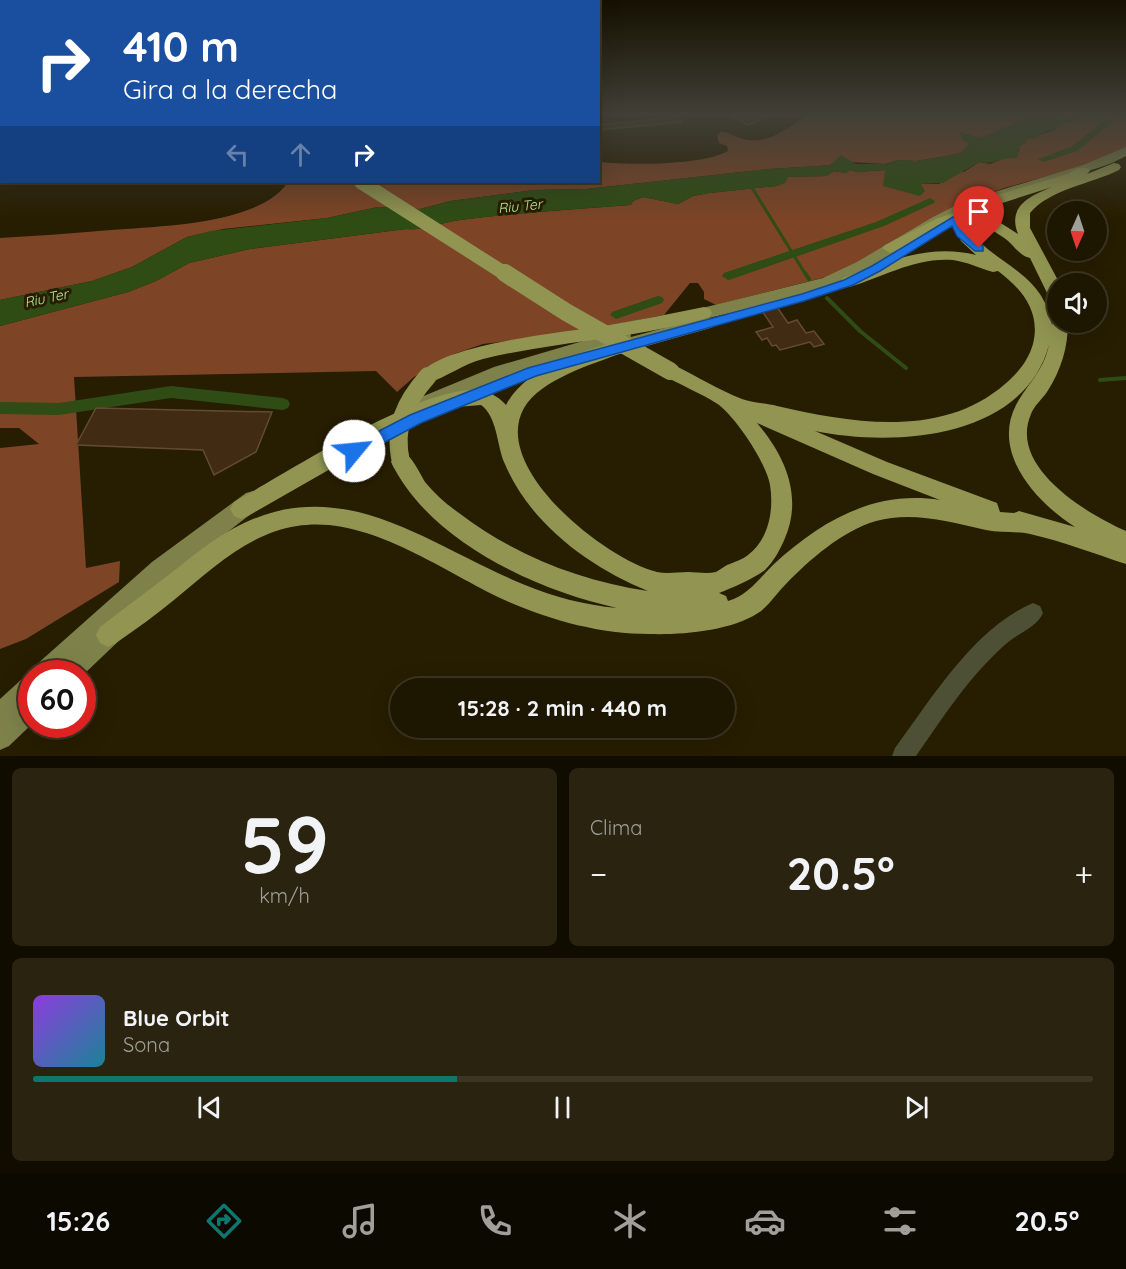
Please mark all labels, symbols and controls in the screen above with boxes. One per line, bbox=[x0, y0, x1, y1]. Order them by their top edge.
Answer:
text: 410 m bbox=[123, 20, 239, 73]
icon: right bbox=[24, 24, 102, 102]
text: Gira a la derecha bbox=[123, 72, 337, 106]
icon: left bbox=[221, 138, 254, 171]
icon: ahead bbox=[284, 138, 317, 171]
icon: right bbox=[347, 138, 380, 171]
pin bbox=[953, 186, 1004, 248]
water label: Riu Ter bbox=[497, 195, 545, 217]
icon: arrive bbox=[962, 195, 995, 228]
north arrow bbox=[1047, 201, 1107, 261]
map controls bbox=[1047, 201, 1107, 333]
button: sound bbox=[1047, 273, 1107, 333]
water label: Riu Ter bbox=[22, 284, 71, 311]
position arrow bbox=[322, 419, 386, 483]
speed limit sign: 60 bbox=[18, 660, 96, 738]
text: 15:28 · 2 min · 440 m bbox=[458, 694, 667, 722]
text: 59 bbox=[240, 795, 329, 893]
text: Clima bbox=[590, 815, 642, 840]
text: 20.5° bbox=[787, 845, 895, 901]
text: − bbox=[590, 853, 607, 894]
text: + bbox=[1074, 853, 1093, 894]
text: km/h bbox=[259, 883, 310, 908]
text: Blue Orbit bbox=[123, 1004, 229, 1032]
text: Sona bbox=[123, 1032, 170, 1057]
icon: previous bbox=[193, 1091, 226, 1124]
icon: pause bbox=[546, 1091, 579, 1124]
icon: next bbox=[900, 1091, 933, 1124]
icon: directions bbox=[203, 1200, 245, 1242]
icon: music bbox=[339, 1200, 381, 1242]
icon: phone bbox=[474, 1200, 516, 1242]
icon: climate bbox=[609, 1200, 651, 1242]
icon: car bbox=[744, 1200, 786, 1242]
icon: filters bbox=[879, 1200, 921, 1242]
text: 15:26 bbox=[47, 1204, 110, 1238]
text: 20.5° bbox=[1015, 1204, 1079, 1238]

